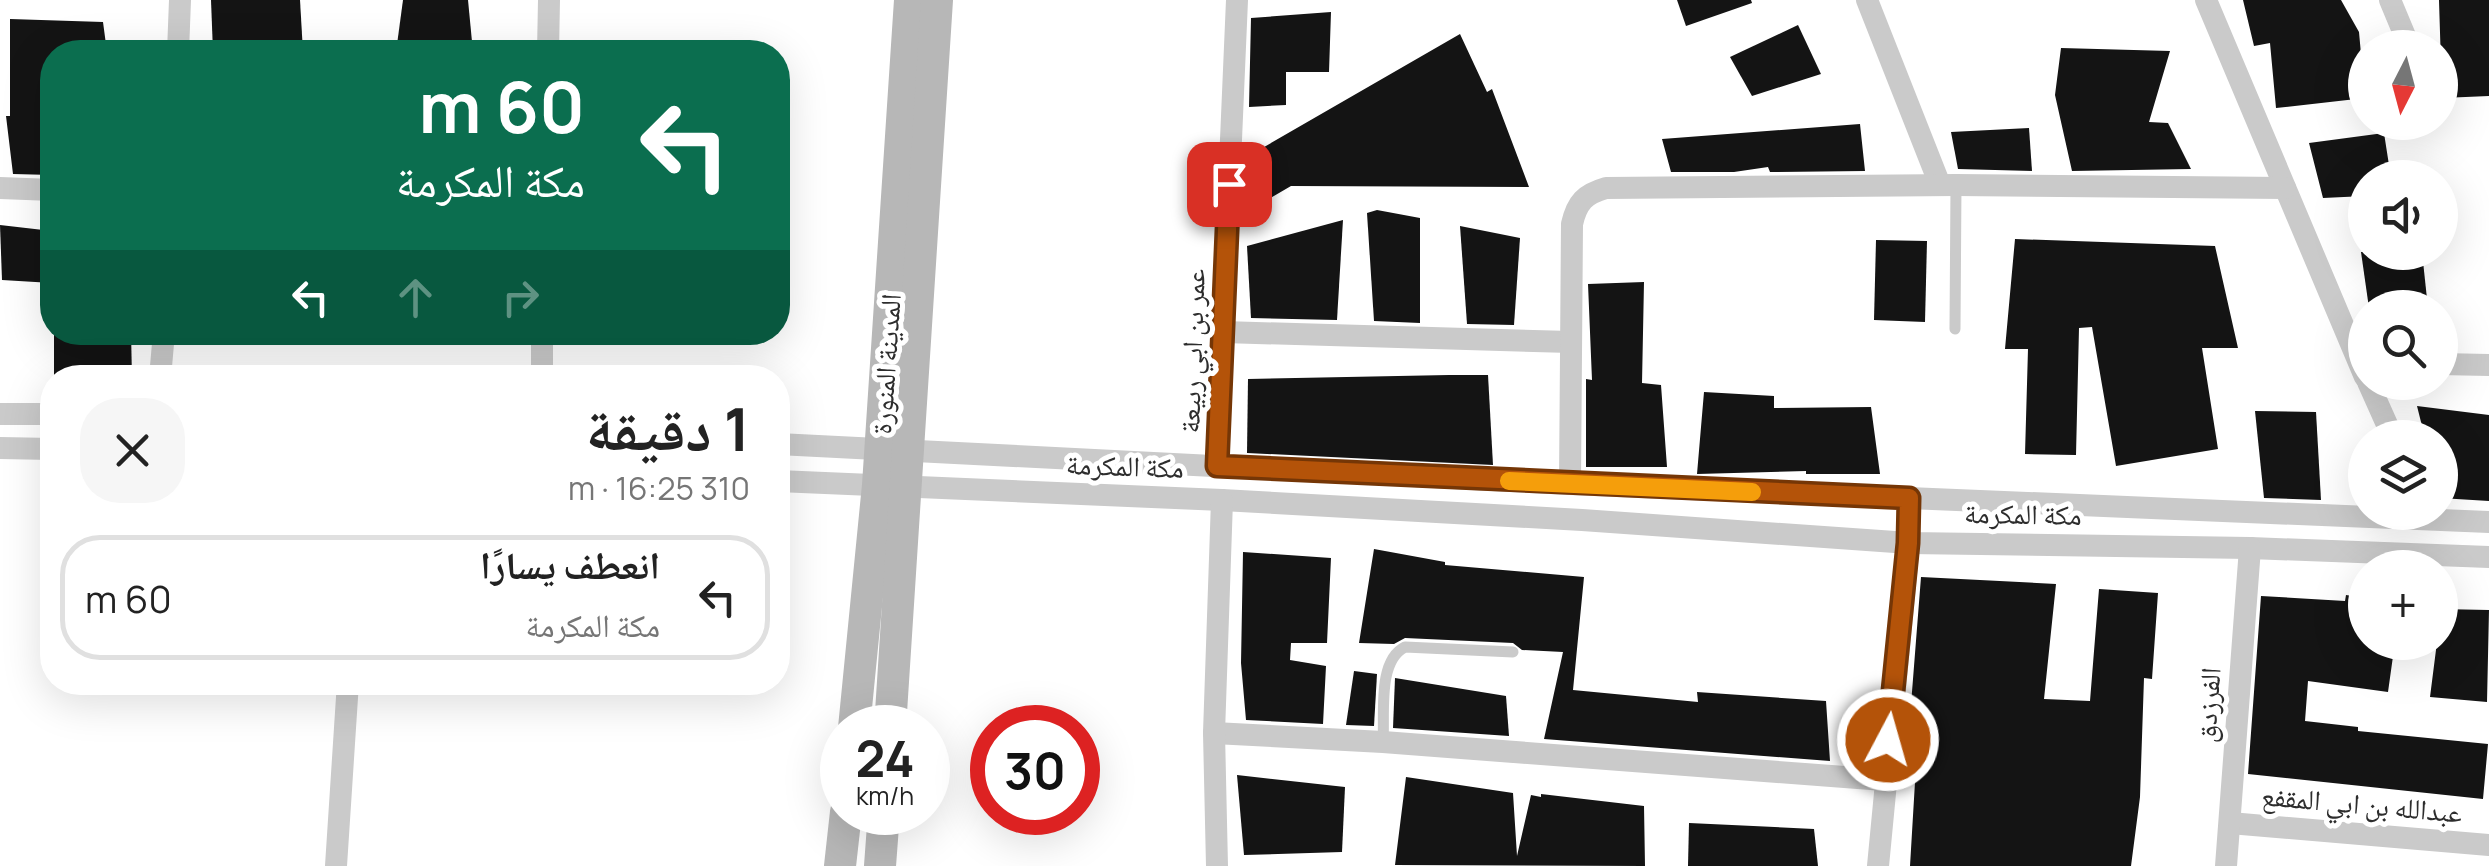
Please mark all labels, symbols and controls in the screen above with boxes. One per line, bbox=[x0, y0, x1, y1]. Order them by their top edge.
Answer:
north arrow bbox=[2348, 30, 2458, 140]
map controls bbox=[2348, 30, 2458, 660]
text: 60 m bbox=[418, 58, 585, 154]
icon: left bbox=[620, 80, 750, 210]
pin bbox=[1187, 142, 1272, 227]
text: مكة المكرمة bbox=[396, 149, 585, 211]
icon: arrive bbox=[1202, 157, 1257, 212]
button: sound bbox=[2348, 160, 2458, 270]
street label: عمر بن ابي ربيعة bbox=[1169, 268, 1218, 434]
icon: left bbox=[283, 270, 338, 325]
icon: ahead bbox=[388, 270, 443, 325]
icon: right bbox=[493, 270, 548, 325]
button: search bbox=[2348, 290, 2458, 400]
street label: المدينة المنورة bbox=[861, 292, 909, 436]
text: 1 دقيقة bbox=[586, 387, 750, 469]
button: close bbox=[80, 398, 185, 503]
button: layers bbox=[2348, 420, 2458, 530]
street label: مكة المكرمة bbox=[1066, 444, 1184, 486]
text: 310 m · 16:25 bbox=[568, 466, 750, 510]
street label: مكة المكرمة bbox=[1964, 493, 2082, 533]
text: انعطف يسارًا bbox=[480, 538, 660, 590]
button: + bbox=[2348, 550, 2458, 660]
icon: left bbox=[690, 570, 745, 625]
text: 60 m bbox=[85, 572, 172, 624]
text: مكة المكرمة bbox=[526, 603, 660, 647]
street label: الفرزدق bbox=[2185, 666, 2229, 744]
position arrow bbox=[1836, 688, 1940, 792]
speed limit sign: 30 bbox=[970, 705, 1100, 835]
text: 24 bbox=[855, 724, 915, 792]
street label: عبدالله بن ابي المقفع bbox=[2260, 775, 2464, 836]
text: km/h bbox=[856, 778, 914, 813]

